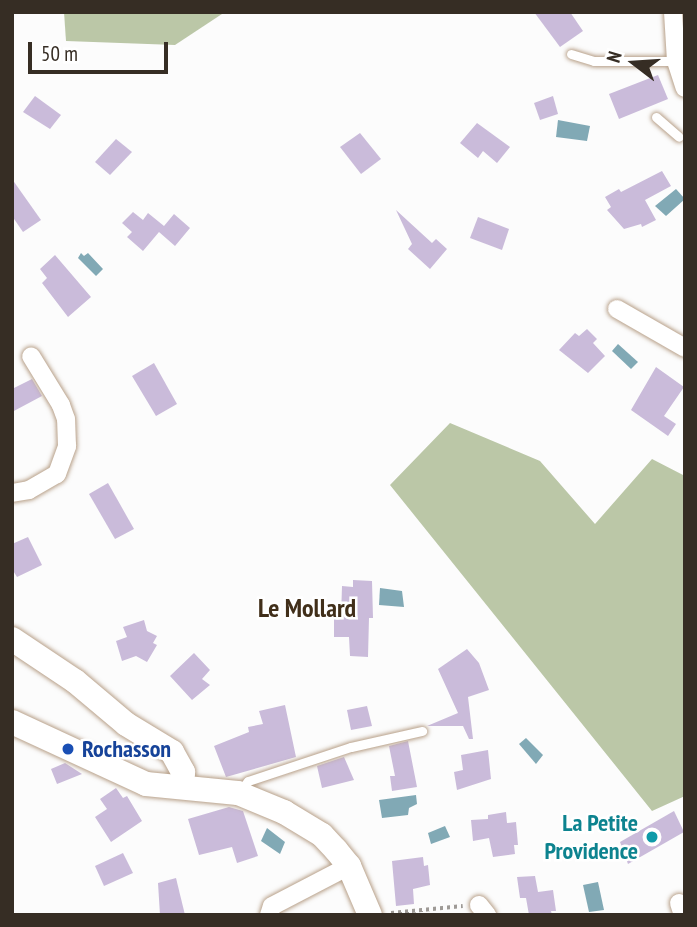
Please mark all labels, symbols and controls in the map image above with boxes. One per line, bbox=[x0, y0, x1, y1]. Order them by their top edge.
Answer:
scale bar bbox=[32, 28, 172, 72]
north arrow bbox=[599, 28, 669, 98]
text: 50 m bbox=[41, 40, 78, 67]
text: N bbox=[601, 48, 627, 65]
district label: Le Mollard bbox=[258, 592, 356, 624]
place label: Rochasson bbox=[82, 735, 171, 763]
marker: Rochasson bbox=[60, 741, 76, 757]
place label: La Petite Providence bbox=[545, 809, 638, 865]
marker: La Petite Providence bbox=[644, 829, 660, 845]

